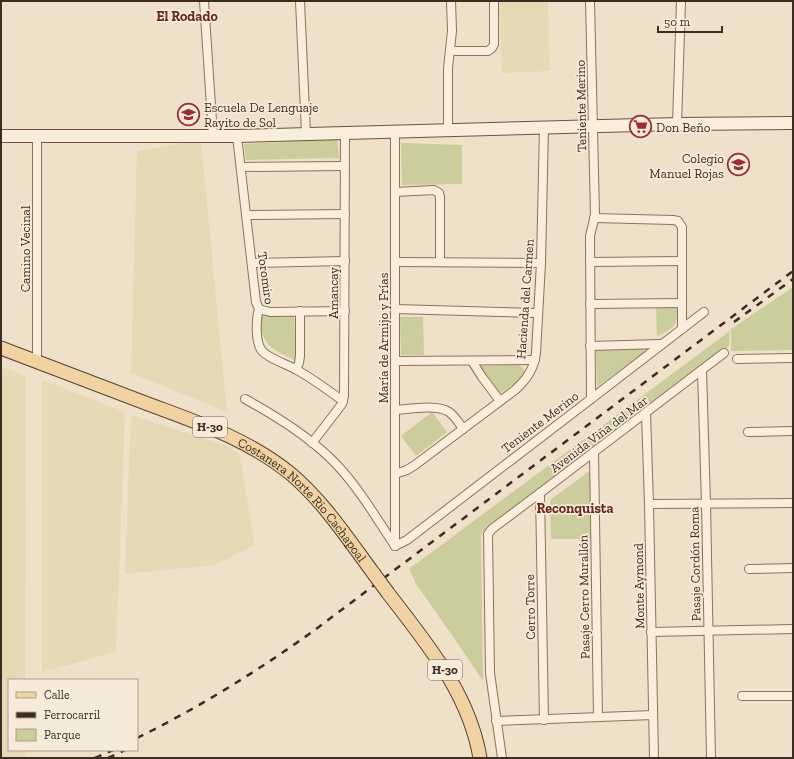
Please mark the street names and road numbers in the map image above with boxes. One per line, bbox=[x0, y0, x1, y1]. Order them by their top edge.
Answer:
street label: Teniente Merino bbox=[573, 59, 589, 152]
street label: Camino Vecinal bbox=[18, 205, 33, 292]
street label: Hacienda del Carmen bbox=[513, 238, 537, 359]
street label: Toromiro bbox=[255, 251, 277, 306]
street label: Amancay bbox=[326, 267, 341, 319]
street label: María de Armijo y Frías bbox=[376, 272, 392, 403]
street label: Teniente Merino bbox=[499, 388, 582, 456]
street label: Avenida Viña del Mar bbox=[547, 392, 651, 476]
road number: H-30 bbox=[193, 417, 227, 437]
street label: Costanera Norte Río Cachapoal bbox=[236, 434, 370, 565]
street label: Pasaje Cordón Roma bbox=[686, 506, 705, 621]
street label: Pasaje Cerro Murallón bbox=[575, 534, 594, 659]
street label: Monte Aymond bbox=[631, 543, 647, 629]
street label: Cerro Torre bbox=[522, 574, 538, 640]
road number: H-30 bbox=[428, 660, 462, 680]

